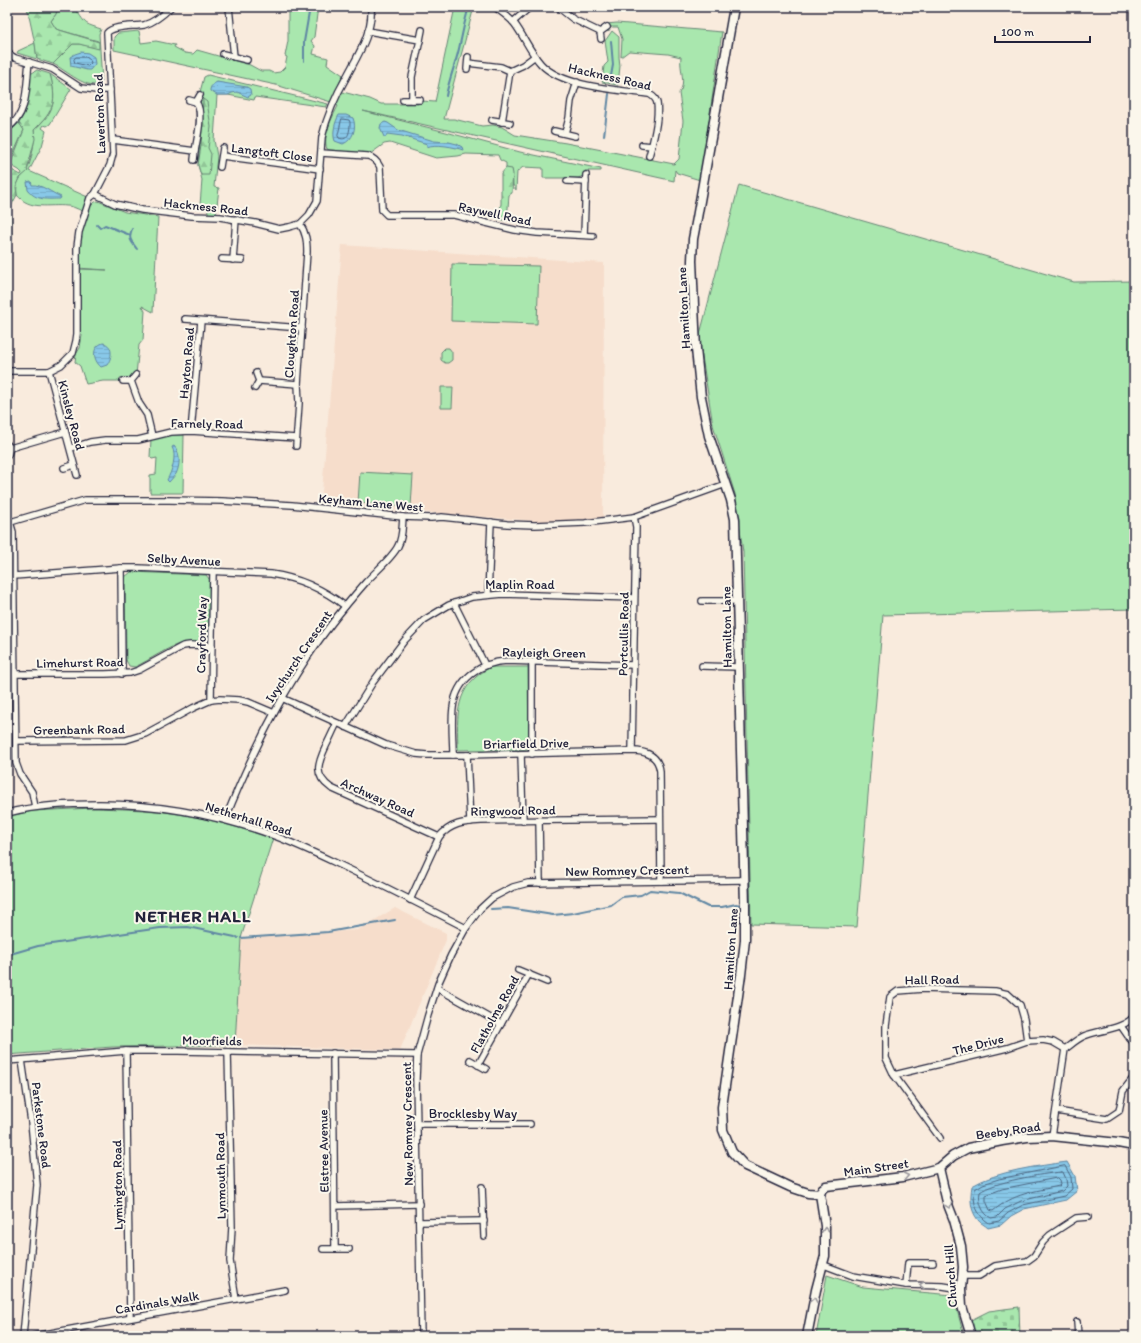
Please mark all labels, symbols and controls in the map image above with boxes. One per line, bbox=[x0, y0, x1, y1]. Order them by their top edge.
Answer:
scale bar bbox=[995, 18, 1090, 44]
text: 100 m bbox=[1001, 25, 1034, 39]
street label: Hackness Road bbox=[567, 60, 653, 93]
street label: Laverton Road bbox=[91, 74, 108, 154]
street label: Langtoft Close bbox=[230, 140, 313, 165]
street label: Hackness Road bbox=[163, 195, 249, 218]
street label: Raywell Road bbox=[457, 198, 533, 229]
street label: Hamilton Lane bbox=[674, 267, 693, 349]
street label: Cloughton Road bbox=[281, 289, 302, 379]
street label: Hayton Road bbox=[176, 327, 197, 400]
street label: Kinsley Road bbox=[55, 378, 88, 452]
street label: Farnely Road bbox=[171, 415, 243, 432]
street label: Keyham Lane West bbox=[318, 490, 424, 515]
street label: Selby Avenue bbox=[147, 550, 221, 569]
street label: Maplin Road bbox=[485, 577, 555, 592]
street label: Hamilton Lane bbox=[718, 586, 735, 668]
street label: Portcullis Road bbox=[615, 592, 632, 676]
street label: Crayford Way bbox=[193, 596, 210, 674]
street label: Ivychurch Crescent bbox=[262, 607, 335, 705]
street label: Rayleigh Green bbox=[502, 644, 587, 661]
street label: Limehurst Road bbox=[36, 654, 124, 671]
street label: Greenbank Road bbox=[33, 721, 125, 738]
street label: Briarfield Drive bbox=[483, 735, 569, 752]
street label: Archway Road bbox=[339, 775, 417, 820]
street label: Netherhall Road bbox=[204, 798, 294, 839]
street label: Ringwood Road bbox=[470, 802, 556, 819]
street label: New Romney Crescent bbox=[565, 862, 689, 879]
district label: NETHER HALL bbox=[135, 906, 251, 926]
street label: Hamilton Lane bbox=[720, 908, 741, 990]
street label: Hall Road bbox=[905, 972, 959, 987]
street label: Flatholme Road bbox=[467, 973, 522, 1056]
street label: The Drive bbox=[951, 1031, 1005, 1058]
street label: Moorfields bbox=[182, 1032, 242, 1049]
street label: New Romney Crescent bbox=[399, 1062, 416, 1186]
street label: Parkstone Road bbox=[29, 1081, 54, 1169]
street label: Brocklesby Way bbox=[429, 1106, 517, 1121]
street label: Elstree Avenue bbox=[315, 1109, 332, 1193]
street label: Beeby Road bbox=[975, 1119, 1041, 1142]
street label: Lynmouth Road bbox=[212, 1132, 229, 1220]
street label: Lymington Road bbox=[109, 1140, 126, 1230]
street label: Main Street bbox=[843, 1156, 910, 1179]
one-way arrow bbox=[903, 1172, 909, 1180]
one-way arrow bbox=[944, 1203, 953, 1210]
one-way arrow bbox=[821, 1227, 830, 1233]
street label: Church Hill bbox=[941, 1244, 960, 1308]
one-way arrow bbox=[919, 1281, 925, 1290]
street label: Cardinals Walk bbox=[114, 1288, 200, 1317]
one-way arrow bbox=[809, 1297, 817, 1303]

